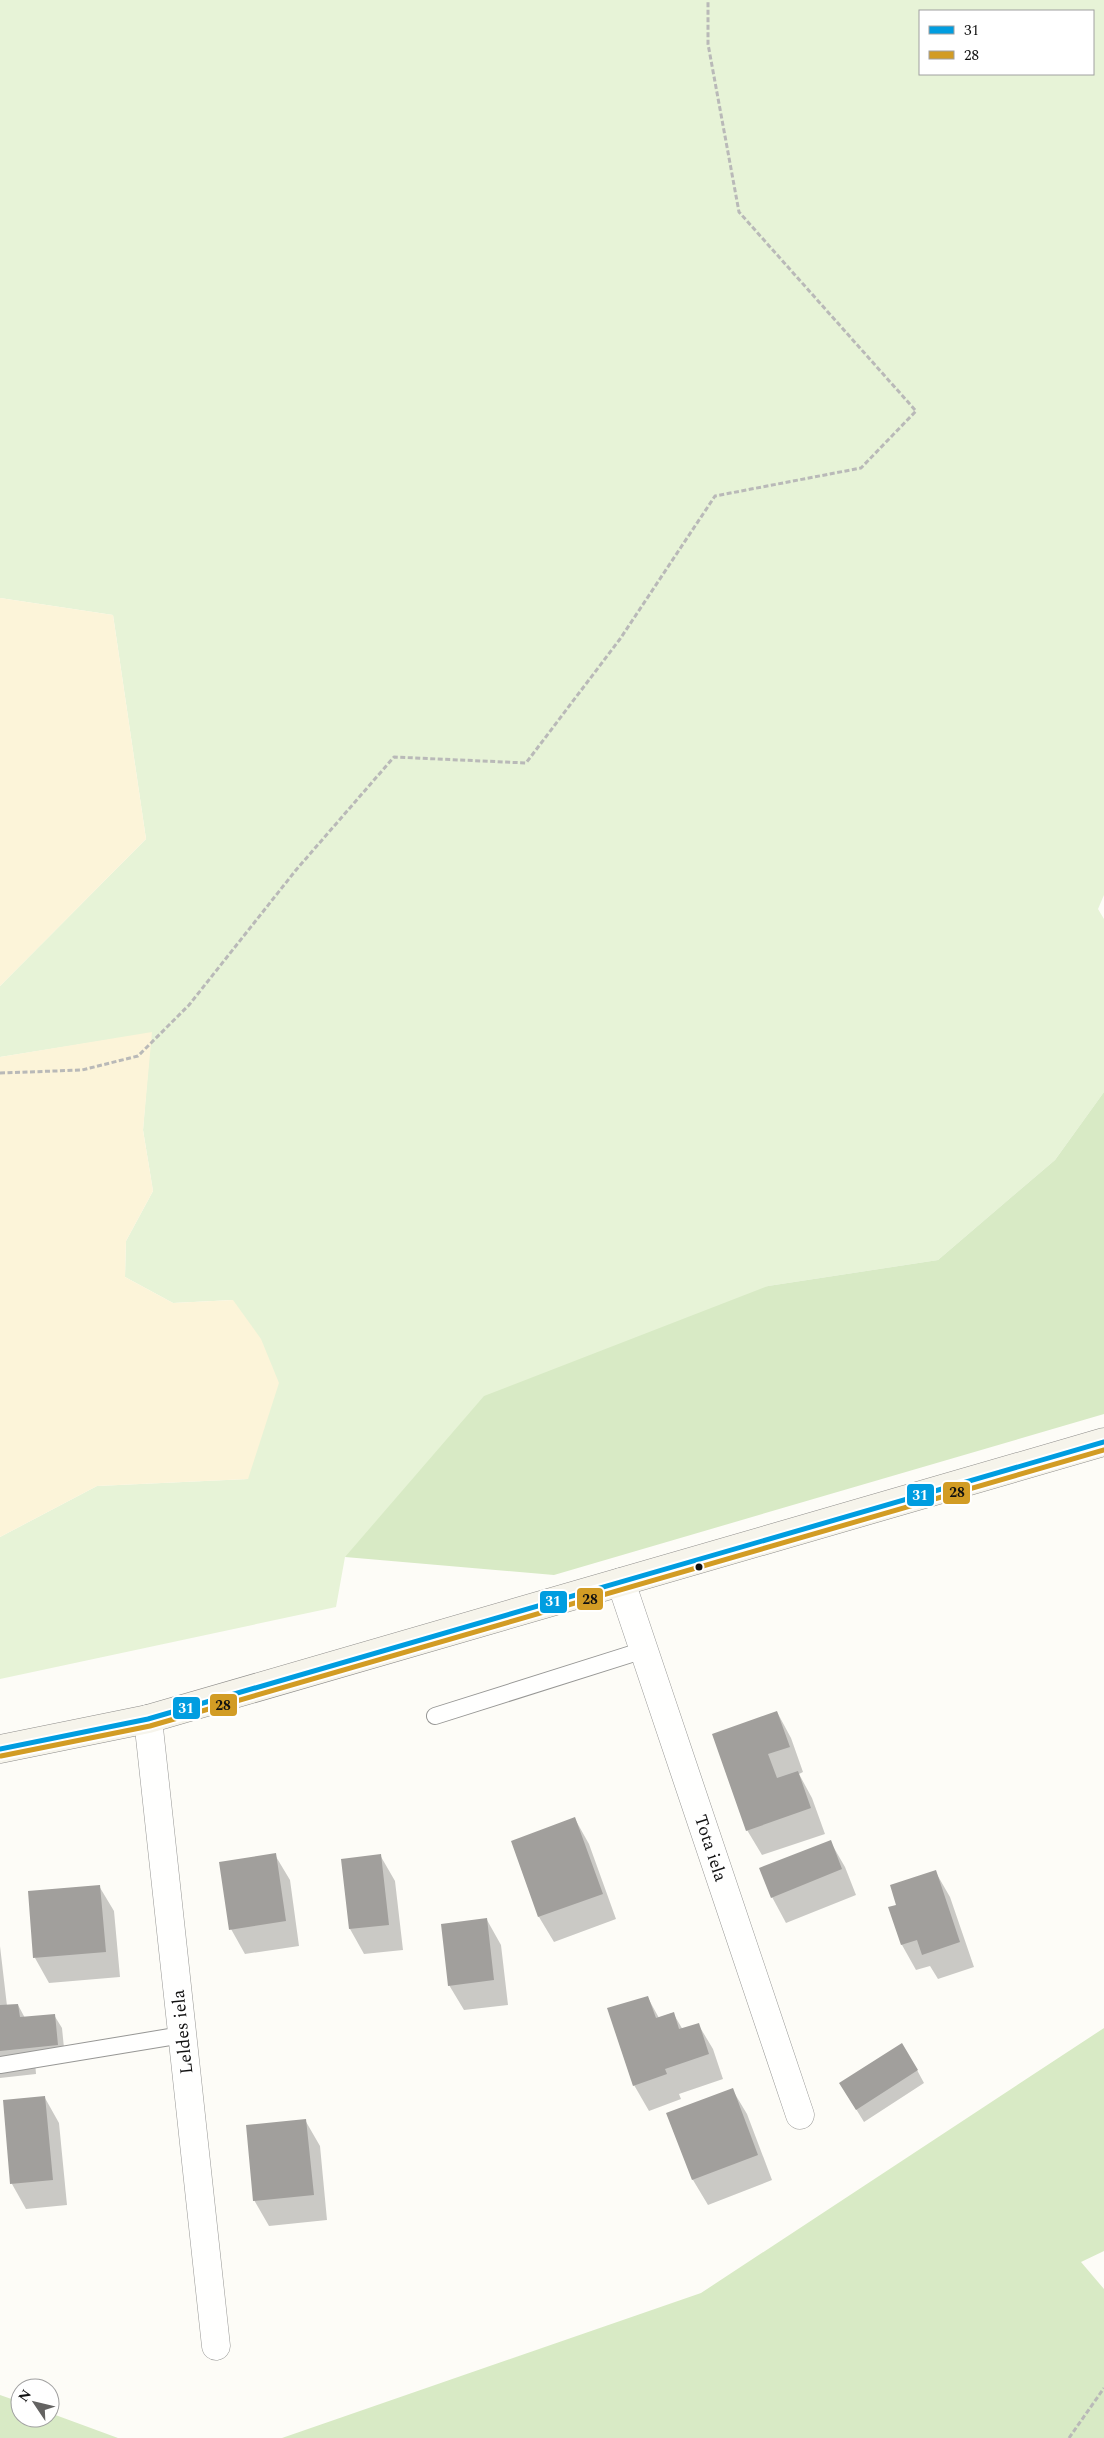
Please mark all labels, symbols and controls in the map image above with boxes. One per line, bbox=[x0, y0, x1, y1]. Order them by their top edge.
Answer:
legend bbox=[919, 10, 1094, 75]
text: 31 bbox=[964, 19, 979, 42]
text: 28 bbox=[964, 44, 979, 67]
line badge: 28 bbox=[942, 1481, 971, 1505]
text: 28 bbox=[949, 1482, 965, 1503]
line badge: 31 bbox=[906, 1483, 935, 1507]
text: 31 bbox=[912, 1485, 928, 1506]
unlabelled marker bbox=[694, 1562, 704, 1572]
line badge: 28 bbox=[576, 1587, 604, 1611]
text: 28 bbox=[582, 1589, 598, 1610]
line badge: 31 bbox=[539, 1590, 568, 1614]
text: 31 bbox=[545, 1591, 561, 1612]
line badge: 28 bbox=[209, 1693, 238, 1717]
text: 28 bbox=[215, 1695, 231, 1716]
line badge: 31 bbox=[172, 1696, 201, 1720]
text: 31 bbox=[178, 1698, 194, 1719]
street label: Tota iela bbox=[687, 1811, 734, 1885]
street label: Leldes iela bbox=[165, 1988, 200, 2076]
north arrow bbox=[10, 2378, 60, 2428]
text: N bbox=[13, 2385, 37, 2407]

